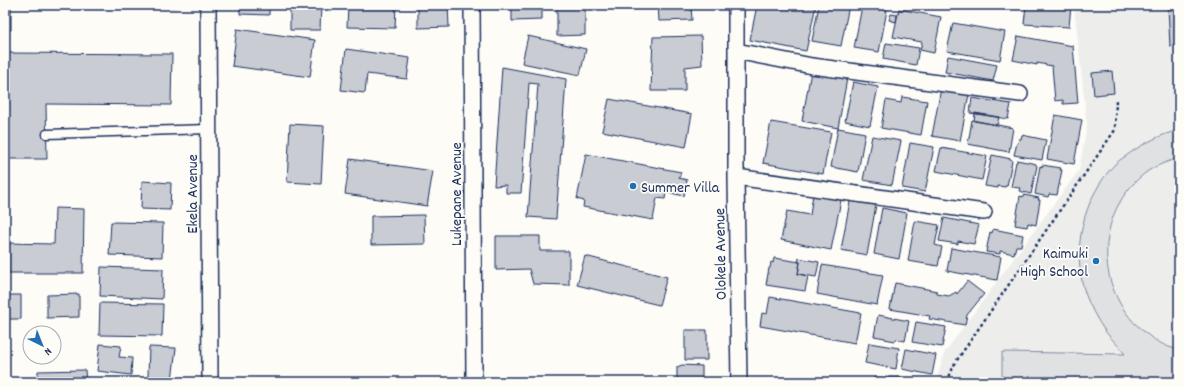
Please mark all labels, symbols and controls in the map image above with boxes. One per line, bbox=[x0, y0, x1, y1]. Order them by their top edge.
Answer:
street label: Lukepane Avenue bbox=[446, 142, 469, 246]
street label: Ekela Avenue bbox=[182, 154, 205, 234]
place label: Summer Villa bbox=[641, 177, 720, 200]
marker: Summer Villa bbox=[628, 181, 638, 191]
street label: Olokele Avenue bbox=[709, 208, 734, 300]
place label: Kaimuki High School bbox=[1020, 243, 1088, 284]
marker: Kaimuki High School bbox=[1091, 256, 1101, 266]
north arrow bbox=[22, 325, 62, 365]
text: N bbox=[40, 343, 55, 359]

